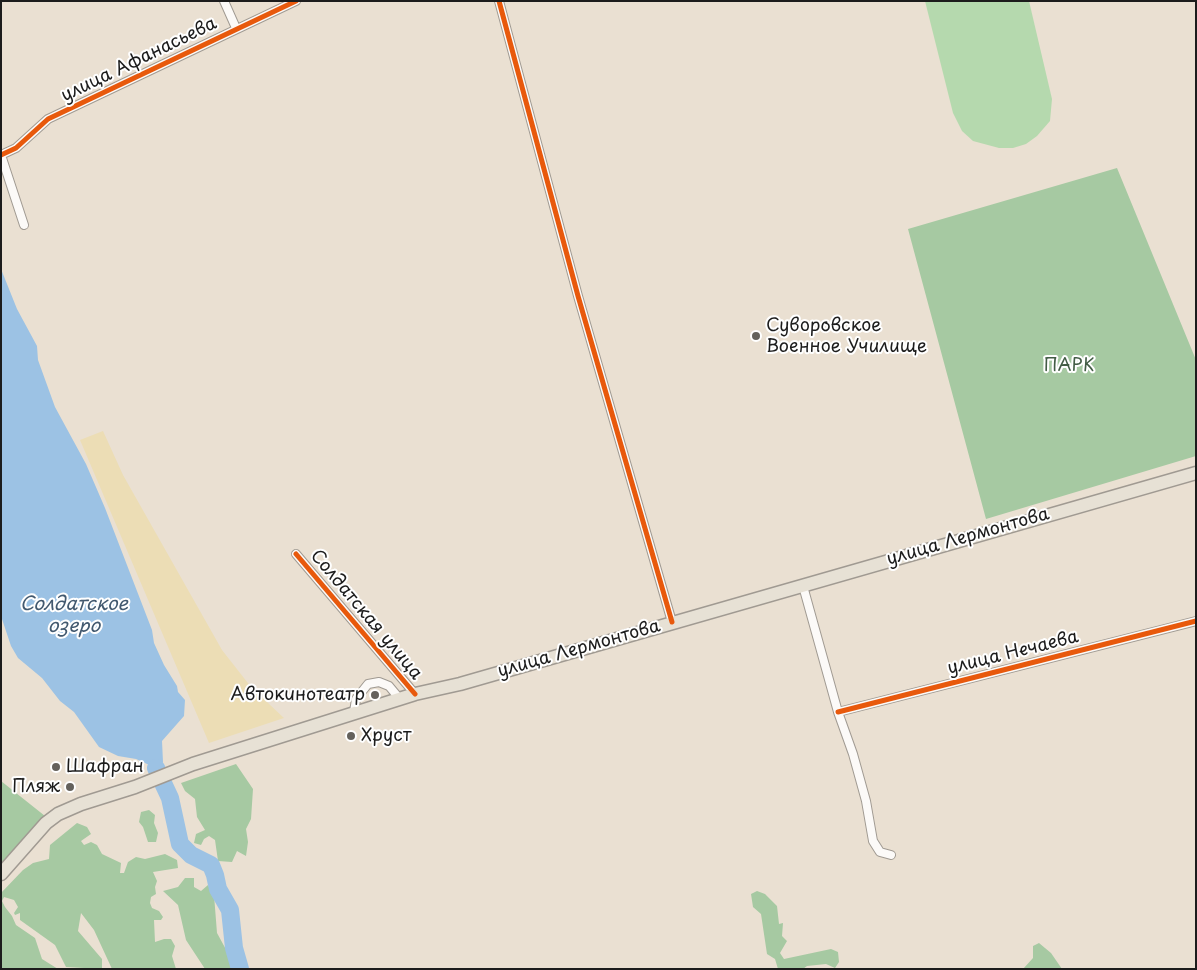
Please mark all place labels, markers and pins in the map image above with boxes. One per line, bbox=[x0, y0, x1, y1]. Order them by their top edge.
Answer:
place label: Суворовское Военное Училище bbox=[766, 315, 927, 358]
marker: Суворовское Военное Училище bbox=[750, 330, 762, 342]
place label: Автокинотеатр bbox=[231, 684, 365, 706]
marker: Автокинотеатр bbox=[369, 689, 381, 701]
place label: Хруст bbox=[361, 725, 411, 747]
marker: Хруст bbox=[345, 730, 357, 742]
place label: Шафран bbox=[66, 756, 144, 778]
marker: Шафран bbox=[50, 761, 62, 773]
place label: Пляж bbox=[12, 776, 60, 798]
marker: Пляж bbox=[64, 781, 76, 793]

